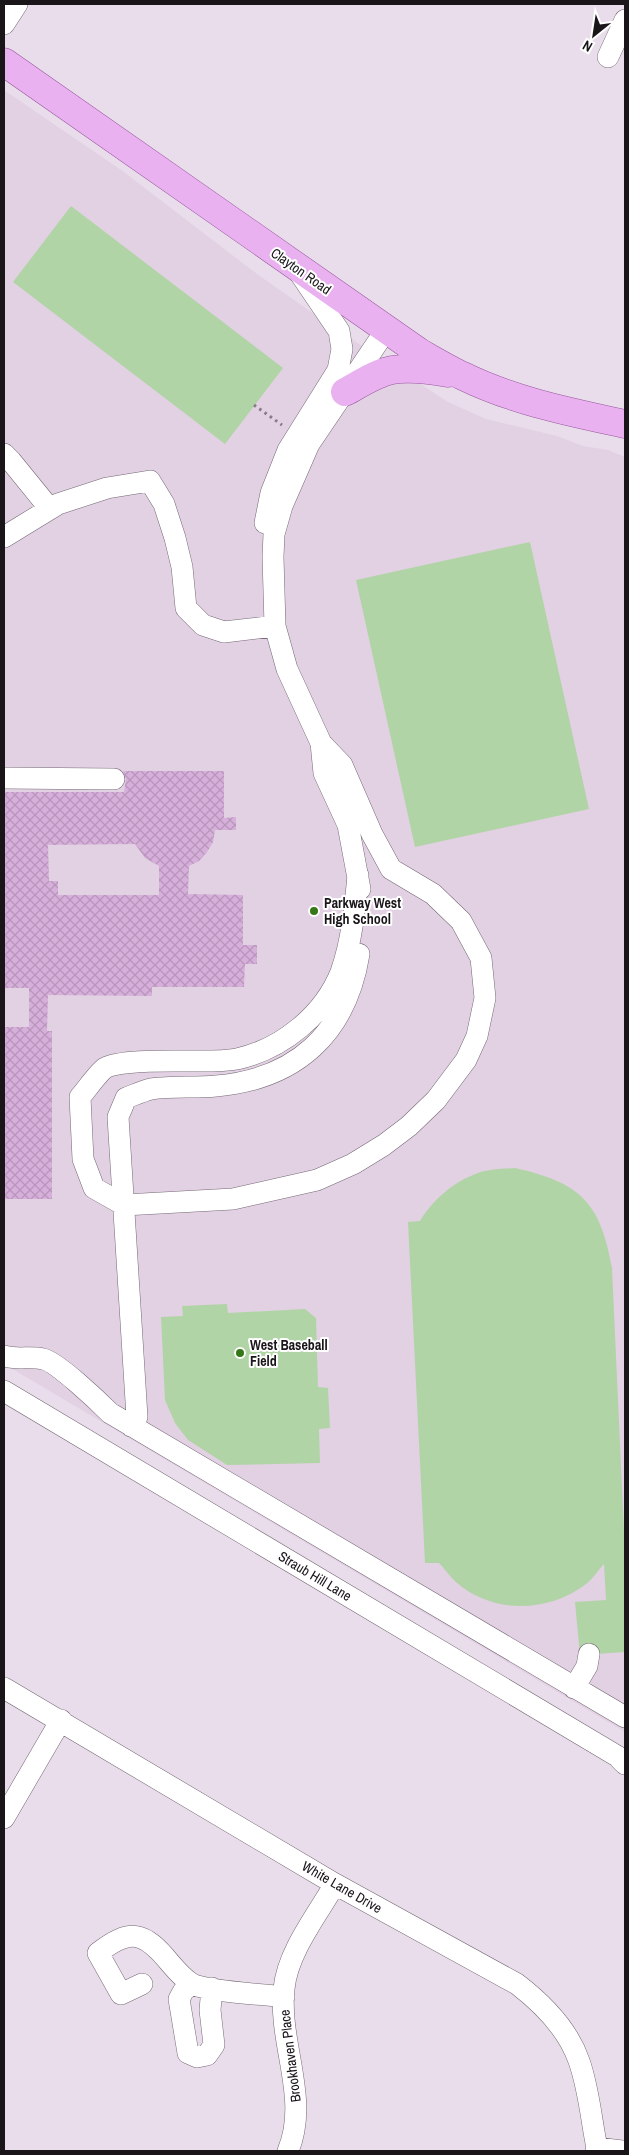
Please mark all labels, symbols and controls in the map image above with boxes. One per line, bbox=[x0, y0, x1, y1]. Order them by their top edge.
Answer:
north arrow bbox=[569, 10, 619, 60]
text: N bbox=[579, 36, 596, 56]
street label: Clayton Road bbox=[267, 244, 335, 298]
place label: Parkway West High School bbox=[324, 894, 401, 928]
marker: Parkway West High School bbox=[308, 905, 320, 917]
place label: West Baseball Field bbox=[250, 1336, 328, 1370]
marker: West Baseball Field bbox=[234, 1347, 246, 1359]
street label: Straub Hill Lane bbox=[275, 1547, 355, 1605]
street label: White Lane Drive bbox=[299, 1857, 385, 1917]
street label: Brookhaven Place bbox=[275, 2009, 305, 2103]

